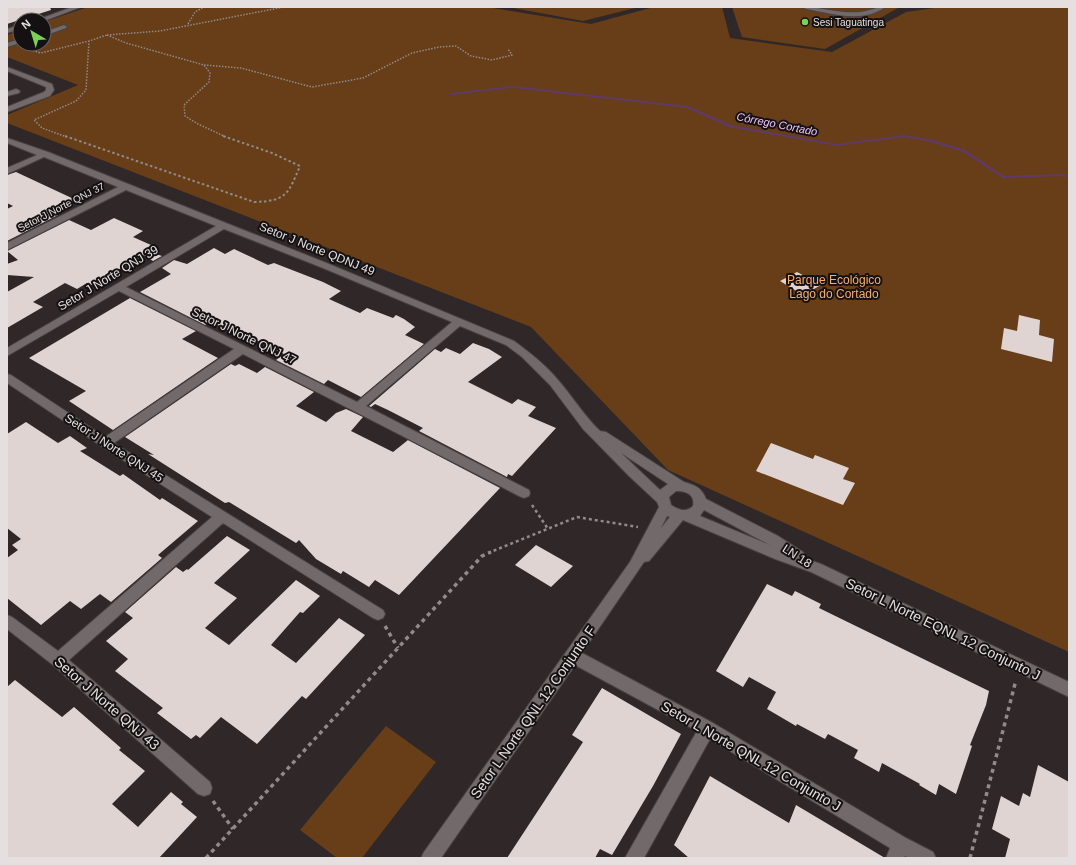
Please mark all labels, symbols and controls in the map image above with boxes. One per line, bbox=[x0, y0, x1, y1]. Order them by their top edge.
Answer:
north arrow bbox=[12, 12, 52, 52]
text: N bbox=[19, 17, 33, 31]
marker: Sesi Taguatinga bbox=[800, 17, 810, 27]
place label: Sesi Taguatinga bbox=[813, 17, 884, 28]
water label: Córrego Cortado bbox=[736, 110, 818, 138]
street label: Setor J Norte QNJ 37 bbox=[16, 180, 106, 234]
street label: Setor J Norte QDNJ 49 bbox=[257, 219, 377, 279]
street label: Setor J Norte QNJ 39 bbox=[55, 242, 161, 314]
park label: Parque Ecológico Lago do Cortado bbox=[787, 273, 881, 301]
street label: Setor J Norte QNJ 47 bbox=[189, 305, 299, 368]
street label: Setor J Norte QNJ 45 bbox=[62, 411, 166, 485]
street label: LN 18 bbox=[780, 541, 815, 571]
street label: Setor L Norte EQNL 12 Conjunto J bbox=[843, 575, 1043, 683]
street label: Setor L Norte QNL 12 Conjunto F bbox=[467, 623, 599, 801]
street label: Setor J Norte QNJ 43 bbox=[51, 653, 163, 753]
street label: Setor L Norte QNL 12 Conjunto J bbox=[658, 698, 844, 814]

